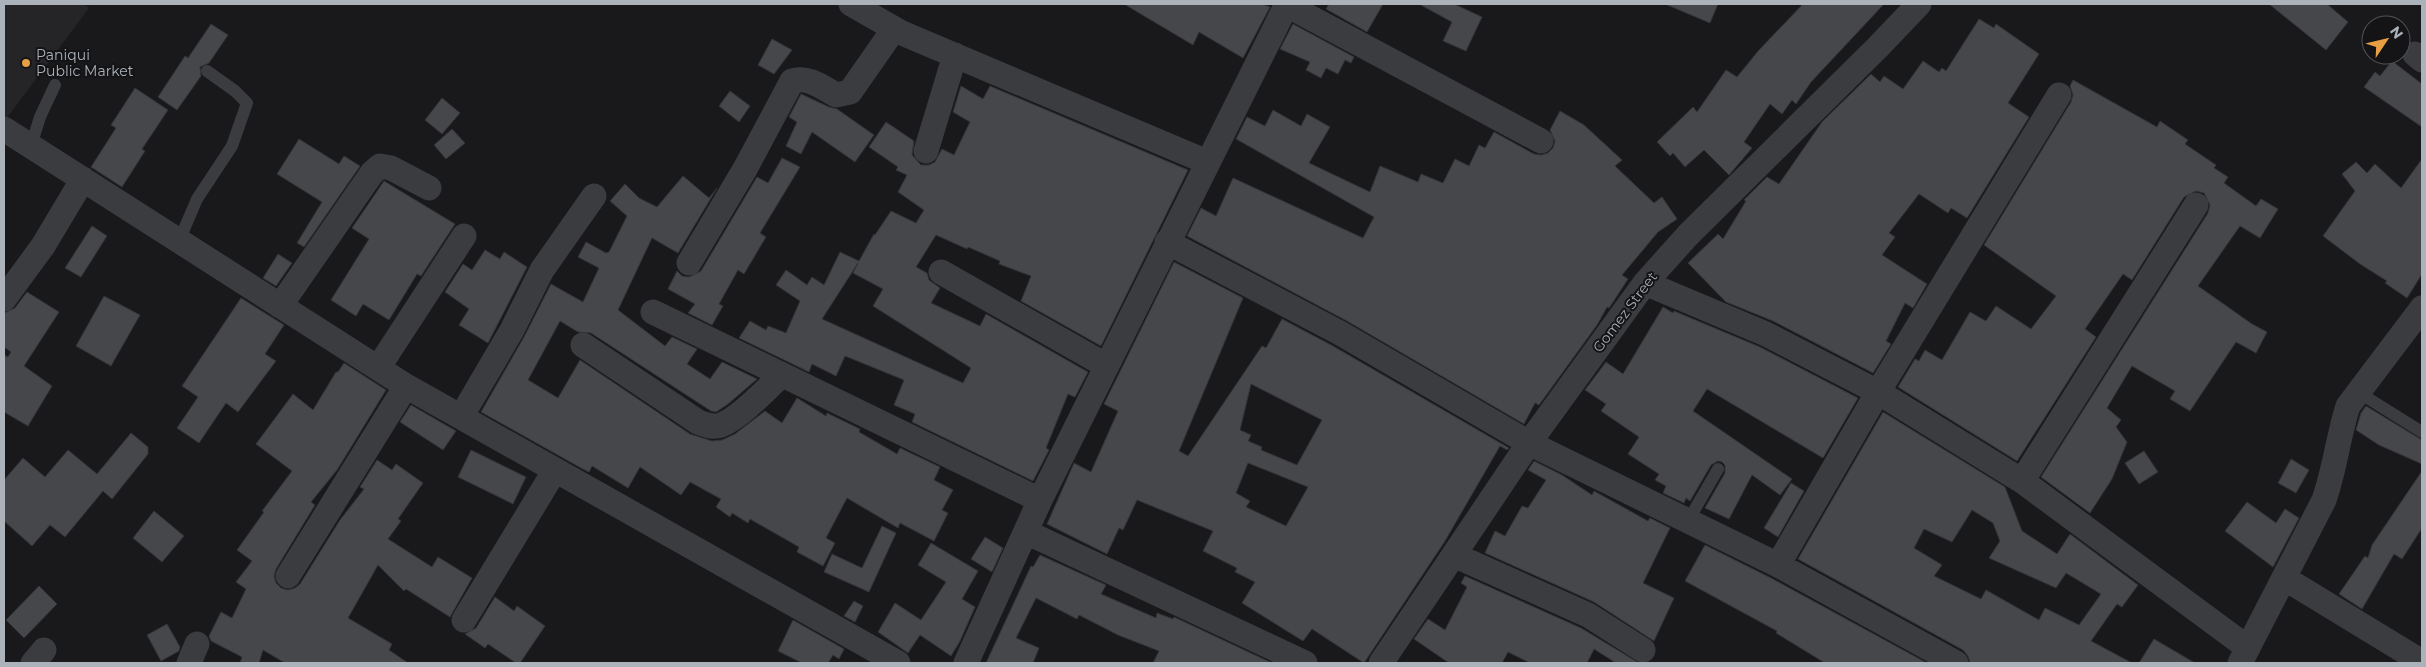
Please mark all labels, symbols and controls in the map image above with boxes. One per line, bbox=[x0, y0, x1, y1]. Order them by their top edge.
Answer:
north arrow bbox=[2361, 15, 2411, 65]
text: N bbox=[2386, 23, 2407, 42]
place label: Paniqui Public Market bbox=[36, 46, 134, 80]
marker: Paniqui Public Market bbox=[20, 57, 32, 69]
street label: Gomez Street bbox=[1589, 268, 1661, 356]

